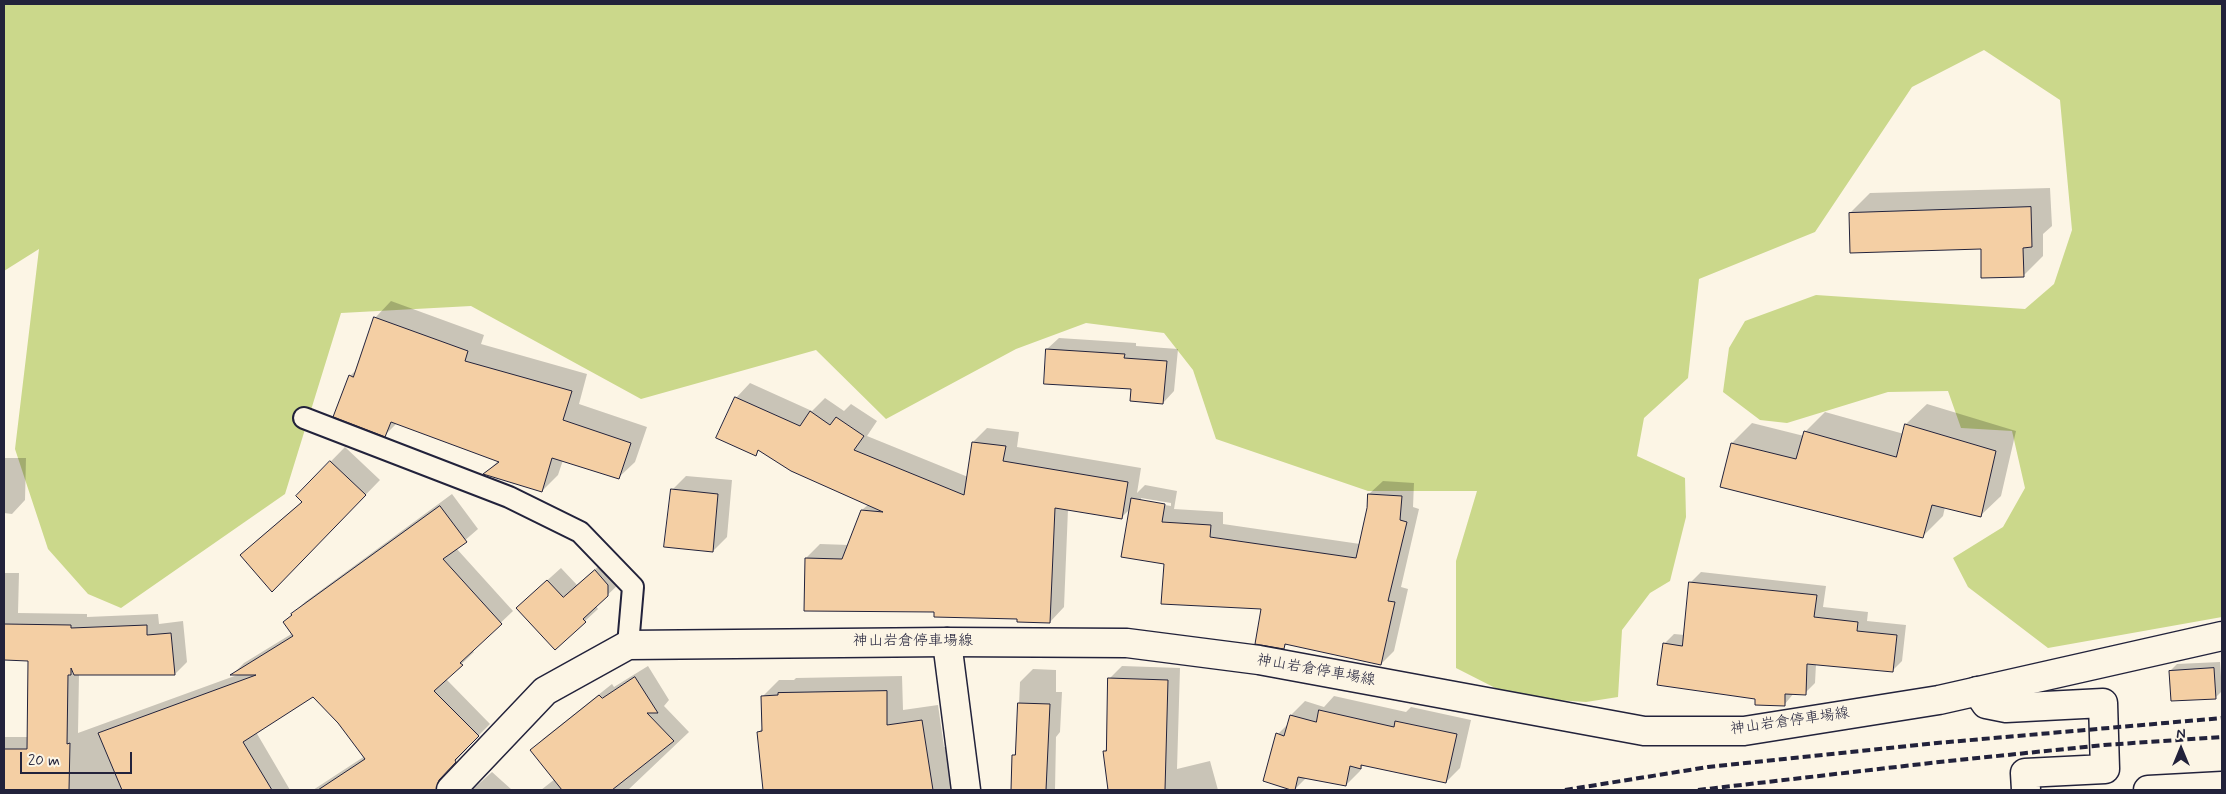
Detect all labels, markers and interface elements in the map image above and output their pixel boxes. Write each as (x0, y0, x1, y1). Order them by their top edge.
street label: 神山岩倉停車場線 (853, 633, 973, 651)
street label: 神山岩倉停車場線 (1255, 652, 1377, 690)
street label: 神山岩倉停車場線 (1729, 705, 1851, 739)
north arrow (2156, 724, 2206, 774)
text: N (2176, 725, 2186, 743)
scale bar (22, 742, 135, 774)
text: 20 m (28, 751, 60, 771)

